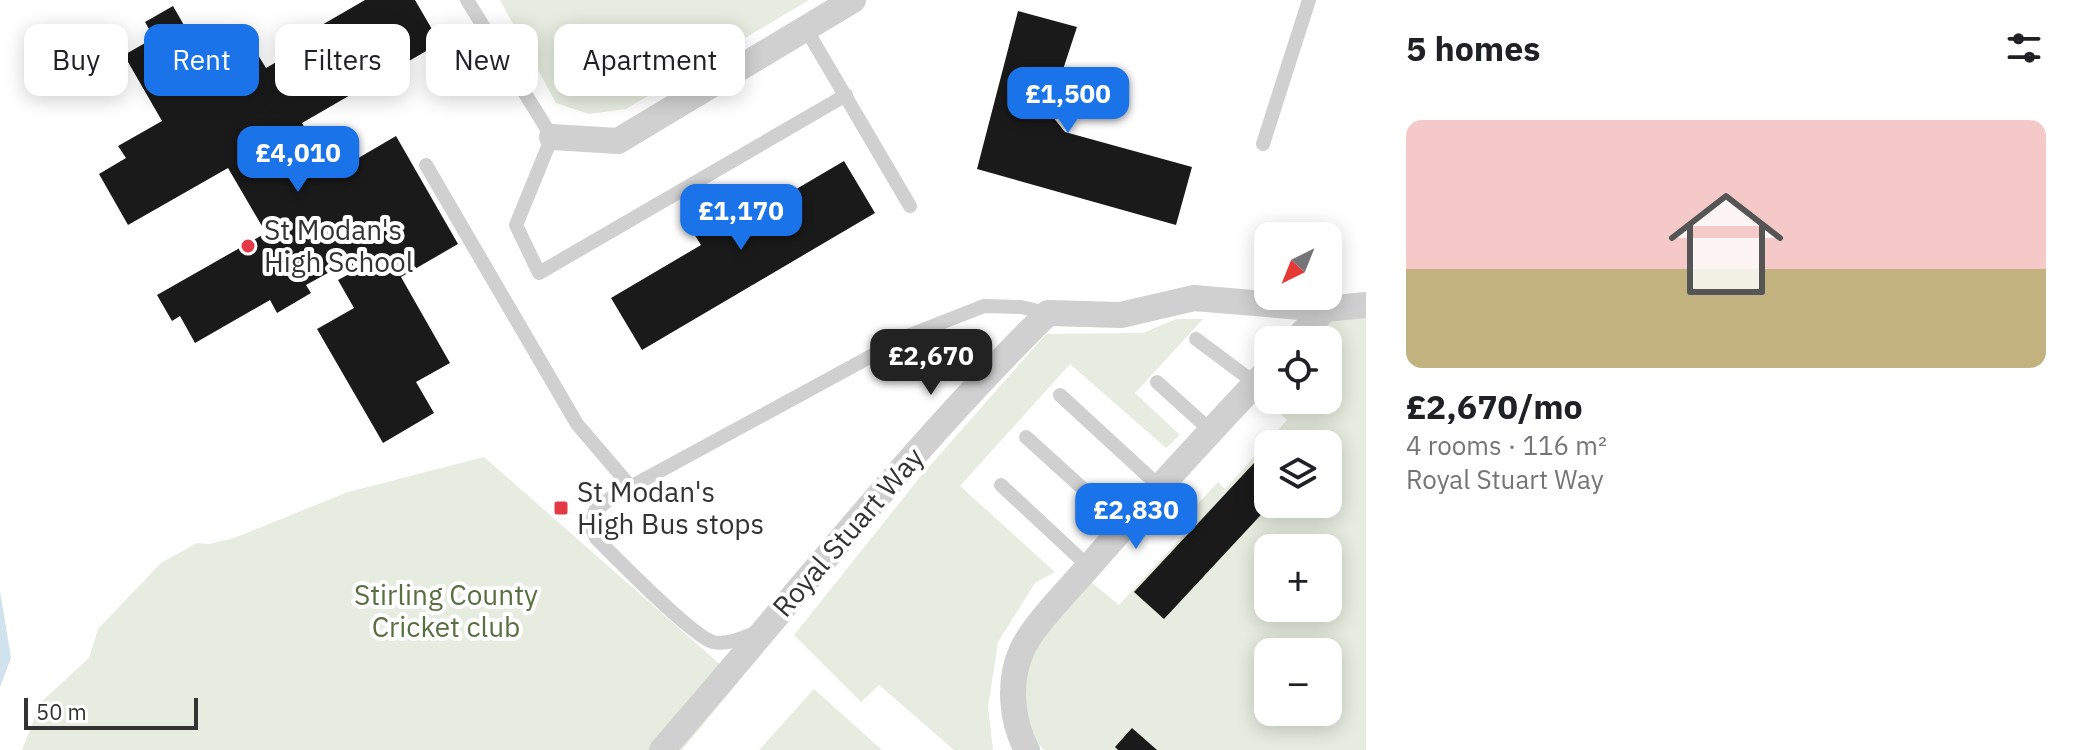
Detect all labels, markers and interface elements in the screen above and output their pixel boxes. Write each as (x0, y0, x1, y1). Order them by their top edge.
chip: Buy (24, 24, 128, 96)
chip: Rent (144, 24, 259, 96)
chip: Filters (275, 24, 410, 96)
chip: New (426, 24, 538, 96)
chip: Apartment (554, 24, 745, 96)
text: 5 homes (1406, 26, 1541, 70)
icon: filters (2002, 26, 2046, 70)
pin: £1,500 (1003, 67, 1133, 135)
text: £1,500 (1025, 76, 1111, 110)
pin: £4,010 (233, 126, 363, 194)
text: £4,010 (255, 135, 341, 169)
icon: home (1654, 172, 1798, 316)
pin: £1,170 (676, 184, 806, 252)
text: £1,170 (698, 193, 784, 227)
place label: St Modan's High School (264, 211, 413, 280)
north arrow (1254, 222, 1342, 310)
map controls (1254, 222, 1342, 726)
marker: St Modan's High School (239, 237, 257, 255)
button: locate (1254, 326, 1342, 414)
pin: £2,670 (866, 329, 996, 397)
text: £2,670 (888, 338, 974, 372)
text: £2,670/mo (1406, 384, 1583, 428)
text: 4 rooms · 116 m² (1406, 428, 1607, 462)
button: layers (1254, 430, 1342, 518)
street label: Royal Stuart Way (764, 439, 931, 624)
text: Royal Stuart Way (1406, 462, 1604, 496)
place label: St Modan's High Bus stops (577, 473, 764, 542)
pin: £2,830 (1071, 483, 1201, 551)
text: £2,830 (1093, 492, 1179, 526)
marker: St Modan's High Bus stops (552, 499, 570, 517)
button: + (1254, 534, 1342, 622)
park label: Stirling County Cricket club (354, 576, 538, 645)
button: − (1254, 638, 1342, 726)
scale bar (24, 694, 198, 730)
text: 50 m (36, 697, 87, 726)

